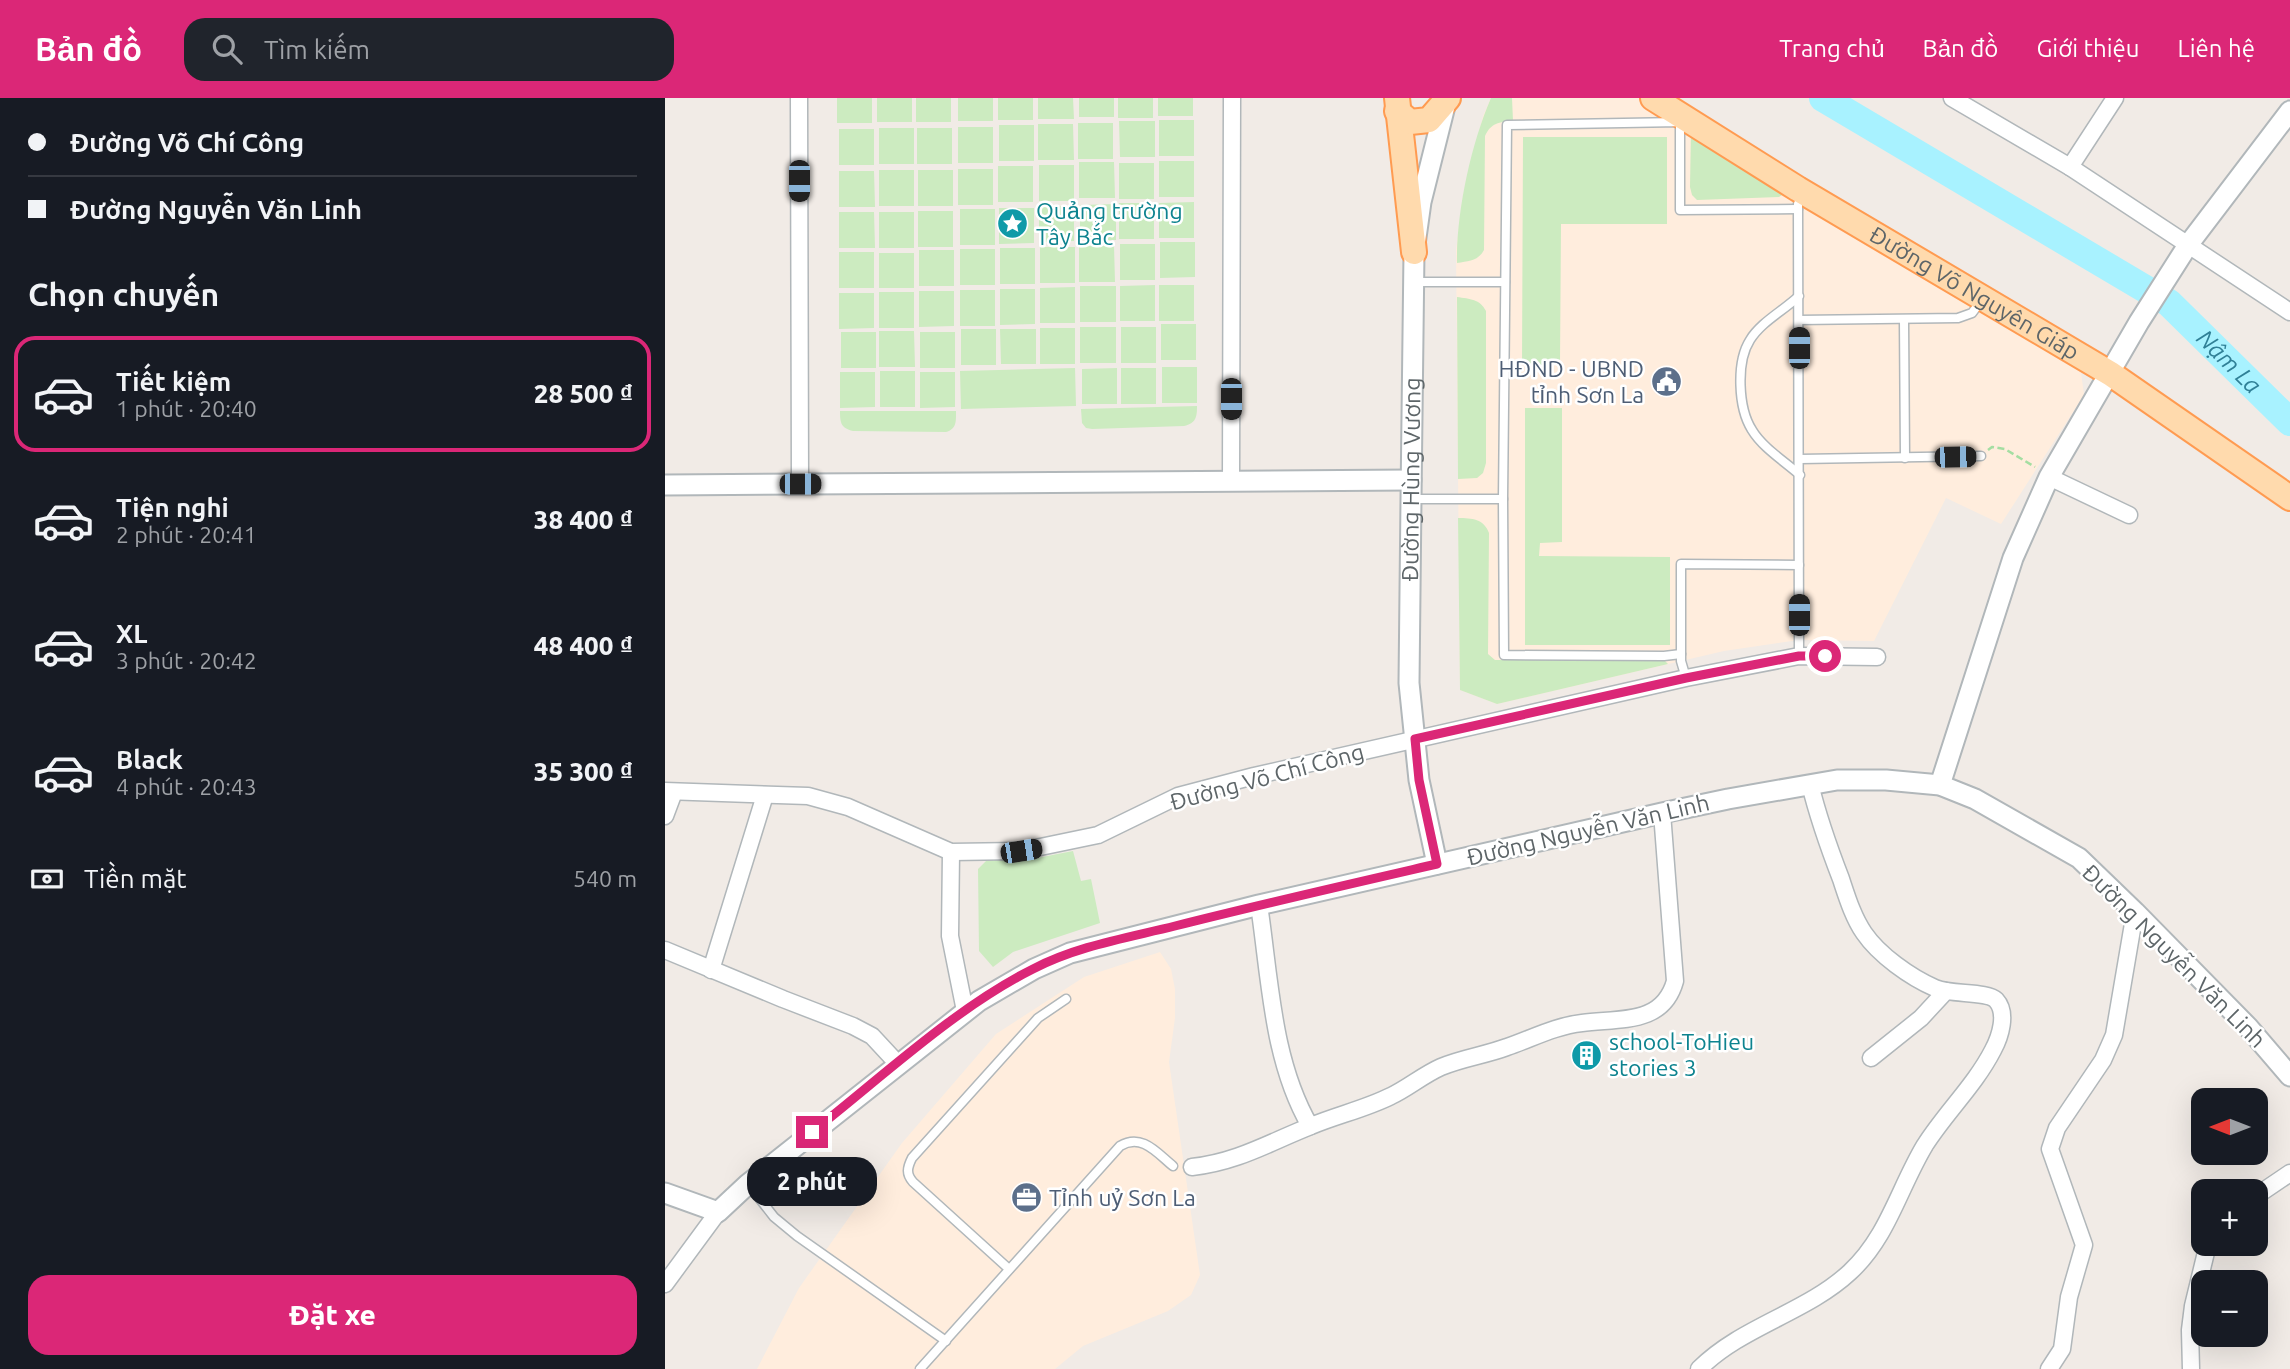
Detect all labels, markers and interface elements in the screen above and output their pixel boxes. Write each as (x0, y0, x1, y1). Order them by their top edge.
search box (184, 18, 674, 81)
text: Bản đồ (35, 30, 142, 67)
icon: search (208, 30, 246, 68)
text: Tìm kiếm (264, 35, 370, 64)
text: Trang chủ (1779, 35, 1885, 62)
text: Bản đồ (1923, 35, 1998, 62)
text: Giới thiệu (2036, 35, 2140, 62)
text: Liên hệ (2178, 35, 2255, 62)
text: Đường Võ Chí Công (70, 128, 304, 157)
car (789, 160, 810, 202)
text: Đường Nguyễn Văn Linh (70, 195, 362, 224)
place label: Quảng trường Tây Bắc (1036, 198, 1183, 249)
place icon: Quảng trường Tây Bắc (996, 207, 1030, 241)
street label: Đường Võ Nguyên Giáp (1865, 221, 2084, 364)
text: Chọn chuyến (28, 276, 219, 312)
water label: Nậm La (2192, 324, 2267, 399)
car (1789, 327, 1810, 369)
place label: HĐND - UBND tỉnh Sơn La (1499, 356, 1644, 407)
icon: car (32, 363, 95, 426)
public building icon: HĐND - UBND tỉnh Sơn La (1650, 365, 1684, 399)
text: Tiết kiệm (116, 367, 231, 396)
street label: Đường Hùng Vương (1397, 377, 1424, 582)
car (1221, 378, 1242, 420)
text: 28 500 ₫ (534, 379, 633, 408)
text: 1 phút · 20:40 (116, 396, 257, 421)
car (1934, 446, 1977, 468)
car (780, 474, 822, 495)
icon: car (32, 489, 95, 552)
text: Tiện nghi (116, 493, 229, 522)
text: 38 400 ₫ (534, 505, 633, 534)
text: 2 phút · 20:41 (116, 522, 257, 547)
car (1789, 594, 1810, 636)
icon: car (32, 615, 95, 678)
text: XL (116, 619, 147, 648)
text: 48 400 ₫ (534, 631, 633, 660)
route start (1809, 640, 1841, 672)
text: 3 phút · 20:42 (116, 648, 257, 673)
street label: Đường Võ Chí Công (1167, 739, 1367, 814)
icon: car (32, 741, 95, 804)
text: Black (116, 745, 183, 774)
text: 35 300 ₫ (534, 757, 633, 786)
text: 4 phút · 20:43 (116, 774, 257, 799)
street label: Đường Nguyễn Văn Linh (1464, 788, 1712, 870)
car (999, 837, 1044, 865)
street label: Đường Nguyễn Văn Linh (2078, 858, 2272, 1052)
icon: cash (28, 860, 66, 898)
text: Tiền mặt (84, 864, 187, 893)
text: 540 m (573, 866, 637, 891)
place label: school-ToHieu stories 3 (1609, 1029, 1754, 1080)
building icon: school-ToHieu stories 3 (1569, 1038, 1603, 1072)
north arrow (2191, 1088, 2268, 1166)
map controls (2191, 1088, 2268, 1347)
route end (796, 1116, 828, 1148)
callout: 2 phút (747, 1156, 877, 1206)
text: 2 phút (777, 1169, 847, 1194)
button: + (2191, 1179, 2268, 1256)
office icon: Tỉnh uỷ Sơn La (1009, 1181, 1043, 1215)
place label: Tỉnh uỷ Sơn La (1049, 1185, 1196, 1211)
button: − (2191, 1270, 2268, 1347)
button: Đặt xe (28, 1275, 637, 1355)

